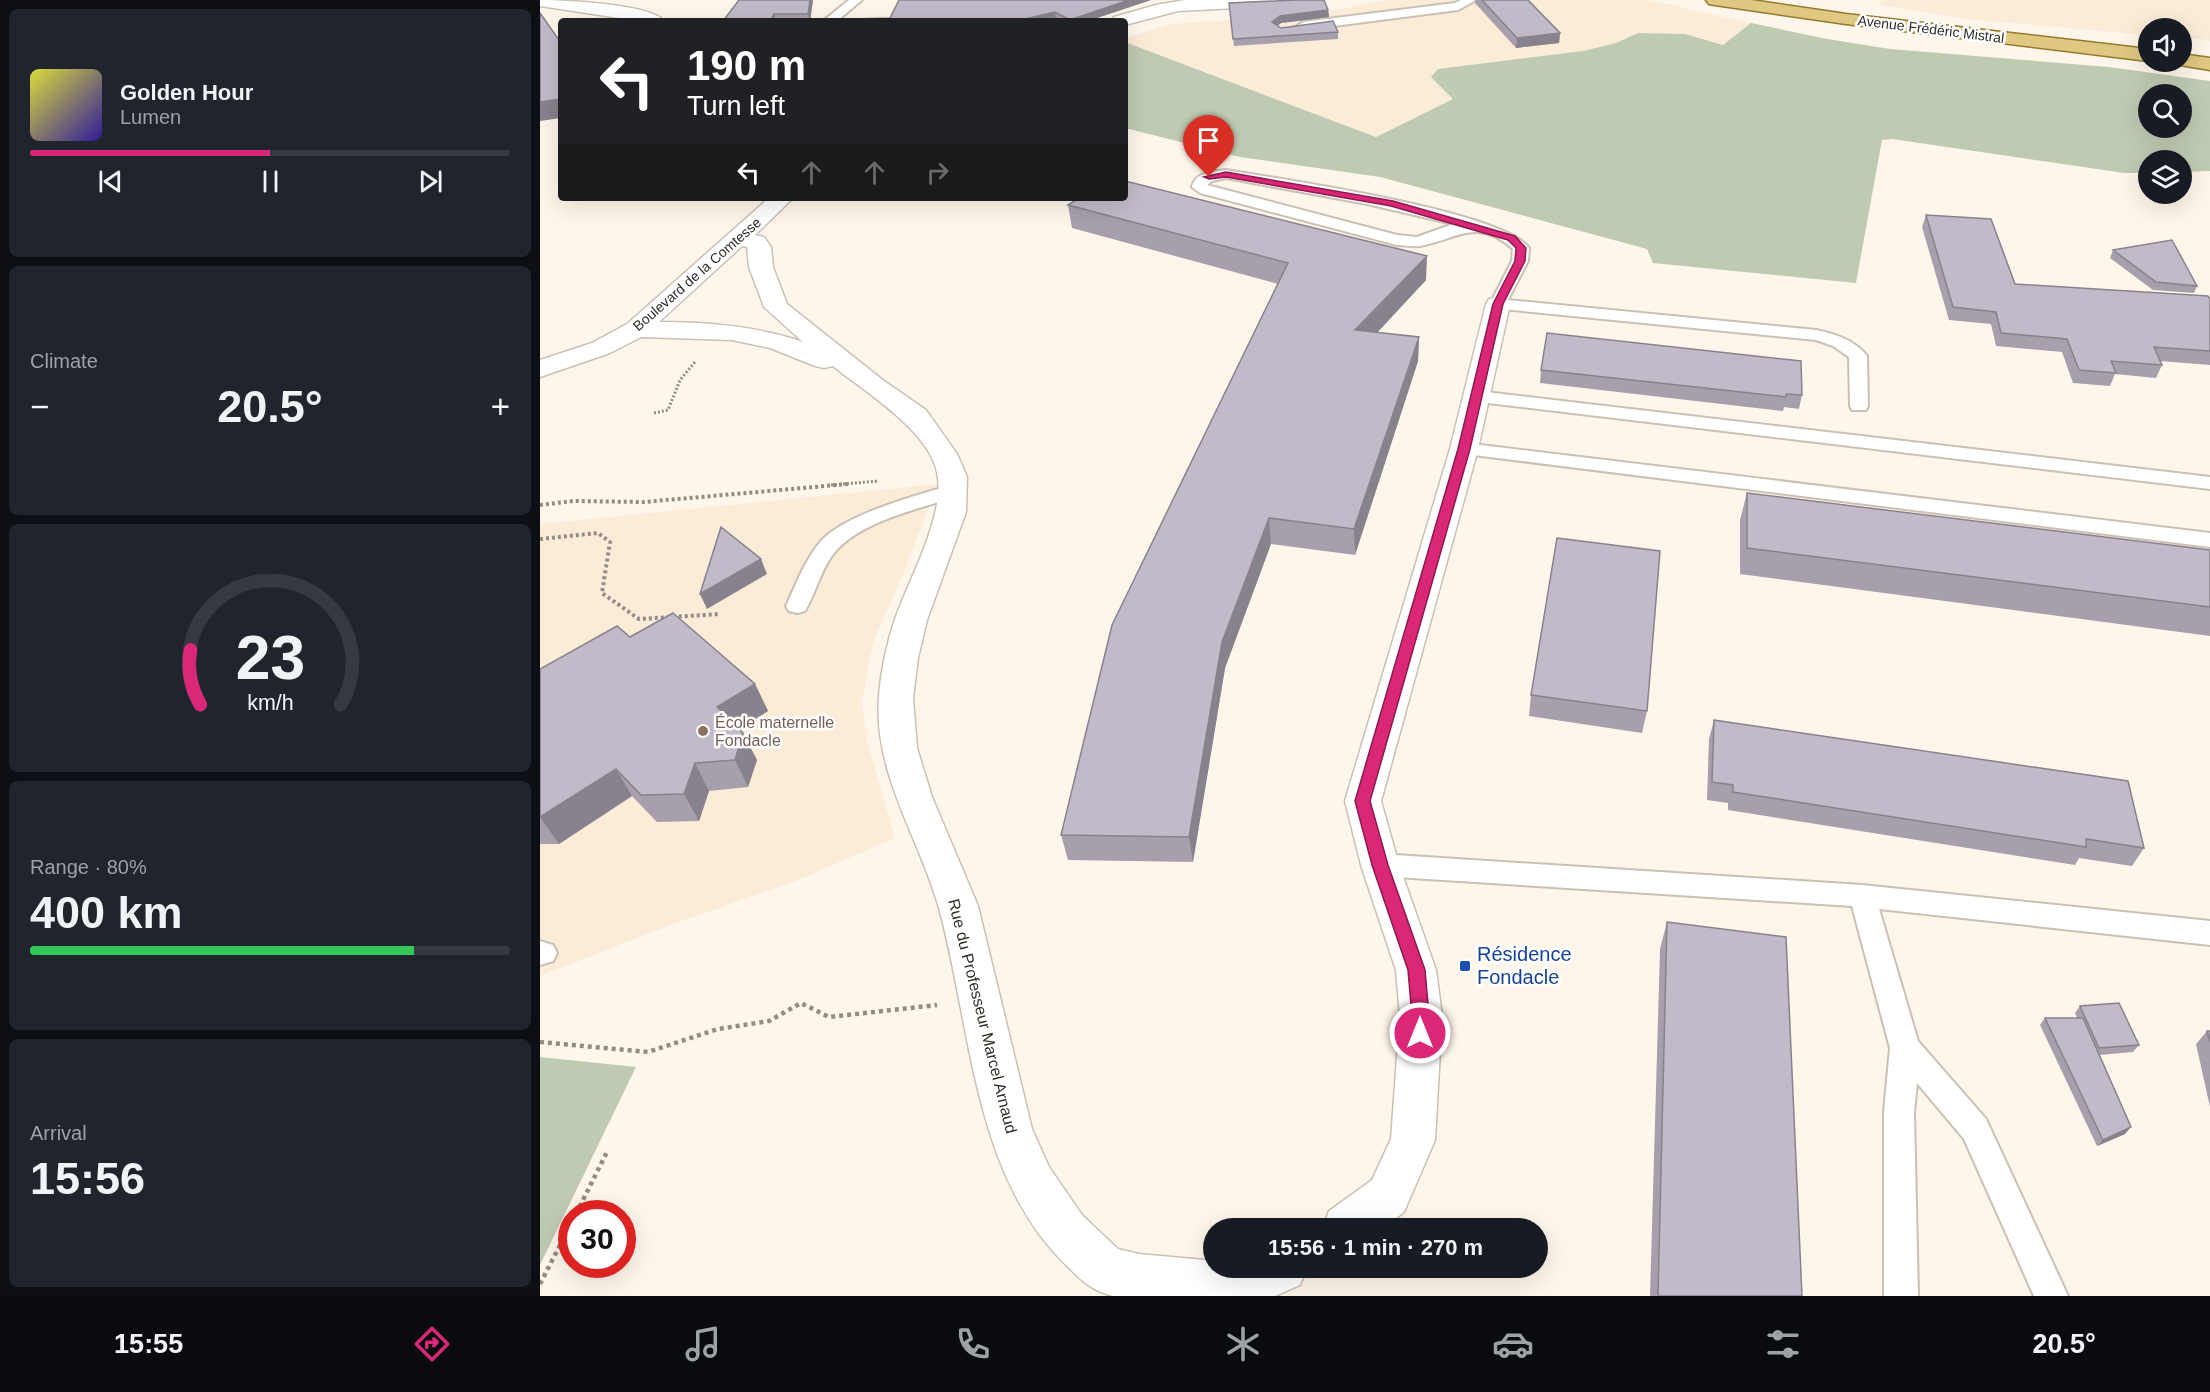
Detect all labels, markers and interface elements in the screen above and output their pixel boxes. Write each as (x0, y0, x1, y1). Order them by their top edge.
street label: Avenue Frédéric Mistral (1857, 12, 2005, 46)
map controls (2138, 18, 2192, 204)
button: sound (2138, 18, 2192, 72)
icon: left (588, 42, 666, 120)
text: 190 m (687, 42, 806, 89)
text: Golden Hour (120, 80, 253, 105)
button: search (2138, 84, 2192, 138)
text: Turn left (687, 91, 785, 121)
text: Lumen (120, 106, 181, 128)
pin (1183, 115, 1234, 177)
icon: arrive (1192, 124, 1225, 157)
button: layers (2138, 150, 2192, 204)
icon: left (732, 156, 765, 189)
icon: ahead (795, 156, 828, 189)
icon: ahead (858, 156, 891, 189)
icon: right (921, 156, 954, 189)
icon: previous (94, 165, 127, 198)
icon: pause (254, 165, 287, 198)
icon: next (414, 165, 447, 198)
street label: Boulevard de la Comtesse (630, 214, 764, 334)
text: Climate (30, 350, 98, 372)
text: 20.5° (217, 381, 323, 432)
text: − (30, 388, 49, 425)
text: + (491, 388, 510, 425)
text: 23 (235, 623, 305, 692)
text: km/h (247, 691, 293, 715)
place label: École maternelle Fondacle (715, 713, 834, 749)
marker: École maternelle Fondacle (696, 724, 710, 738)
text: Range · 80% (30, 856, 147, 878)
text: 400 km (30, 887, 183, 938)
street label: Rue du Professeur Marcel Arnaud (945, 897, 1020, 1135)
place label: Résidence Fondacle (1477, 943, 1572, 988)
marker: Résidence Fondacle (1458, 959, 1472, 973)
position arrow (1388, 1001, 1452, 1065)
text: Arrival (30, 1122, 87, 1144)
text: 15:56 (30, 1153, 145, 1204)
speed limit sign: 30 (558, 1200, 636, 1278)
text: 15:56 · 1 min · 270 m (1268, 1235, 1483, 1260)
icon: directions (411, 1323, 453, 1365)
icon: music (682, 1323, 724, 1365)
icon: phone (952, 1323, 994, 1365)
icon: climate (1222, 1323, 1264, 1365)
icon: car (1492, 1323, 1534, 1365)
icon: filters (1762, 1323, 1804, 1365)
text: 15:55 (114, 1329, 183, 1359)
text: 20.5° (2032, 1329, 2096, 1359)

